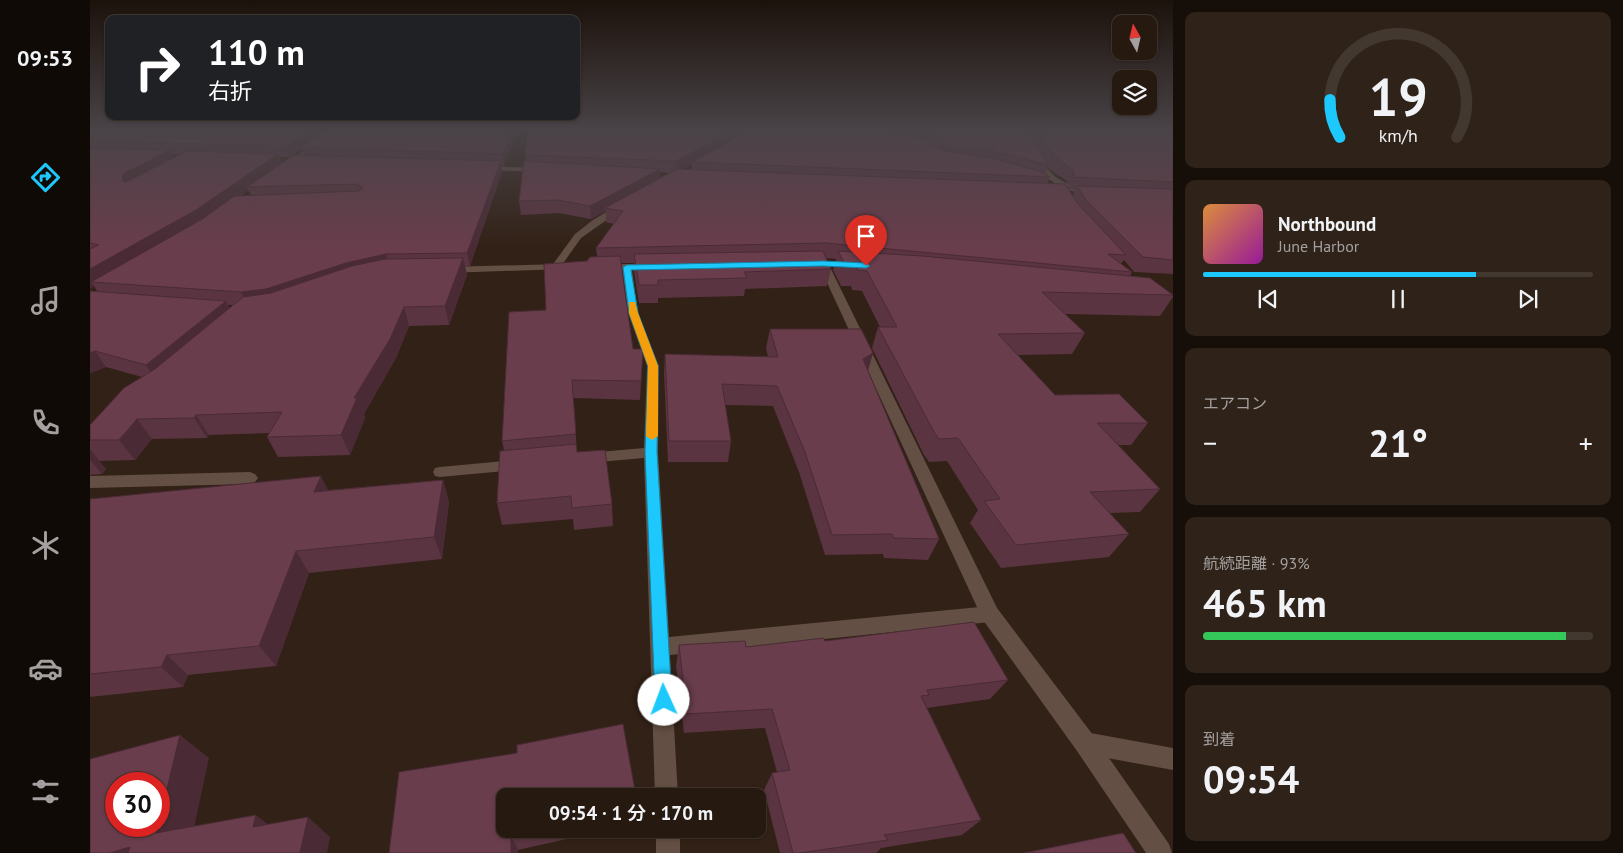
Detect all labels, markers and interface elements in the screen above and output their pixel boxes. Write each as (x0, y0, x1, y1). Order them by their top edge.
north arrow (1112, 15, 1158, 60)
map controls (1112, 15, 1157, 115)
text: 110 m (208, 29, 305, 75)
icon: right (125, 35, 190, 100)
text: 09:53 (17, 44, 73, 72)
text: 19 (1369, 63, 1427, 130)
button: layers (1112, 70, 1157, 115)
text: 右折 (208, 77, 252, 105)
text: km/h (1378, 124, 1418, 147)
icon: directions (28, 160, 63, 195)
text: Northbound (1278, 212, 1376, 236)
pin (845, 215, 887, 266)
icon: arrive (852, 222, 880, 250)
text: June Harbor (1278, 236, 1359, 256)
icon: music (28, 283, 63, 318)
icon: previous (1254, 285, 1282, 313)
icon: pause (1384, 285, 1412, 313)
icon: next (1514, 285, 1542, 313)
text: エアコン (1203, 393, 1267, 413)
icon: phone (28, 405, 63, 440)
text: 21° (1368, 418, 1428, 467)
text: − (1203, 424, 1217, 461)
text: + (1579, 424, 1593, 461)
icon: climate (28, 528, 63, 563)
text: 航続距離 · 93% (1203, 553, 1310, 573)
text: 465 km (1203, 578, 1327, 627)
icon: car (28, 651, 63, 686)
position arrow (637, 673, 689, 725)
text: 到着 (1203, 729, 1235, 749)
text: 09:54 (1203, 754, 1299, 803)
speed limit sign: 30 (105, 772, 170, 837)
icon: filters (28, 774, 63, 809)
text: 09:54 · 1 分 · 170 m (549, 801, 713, 825)

